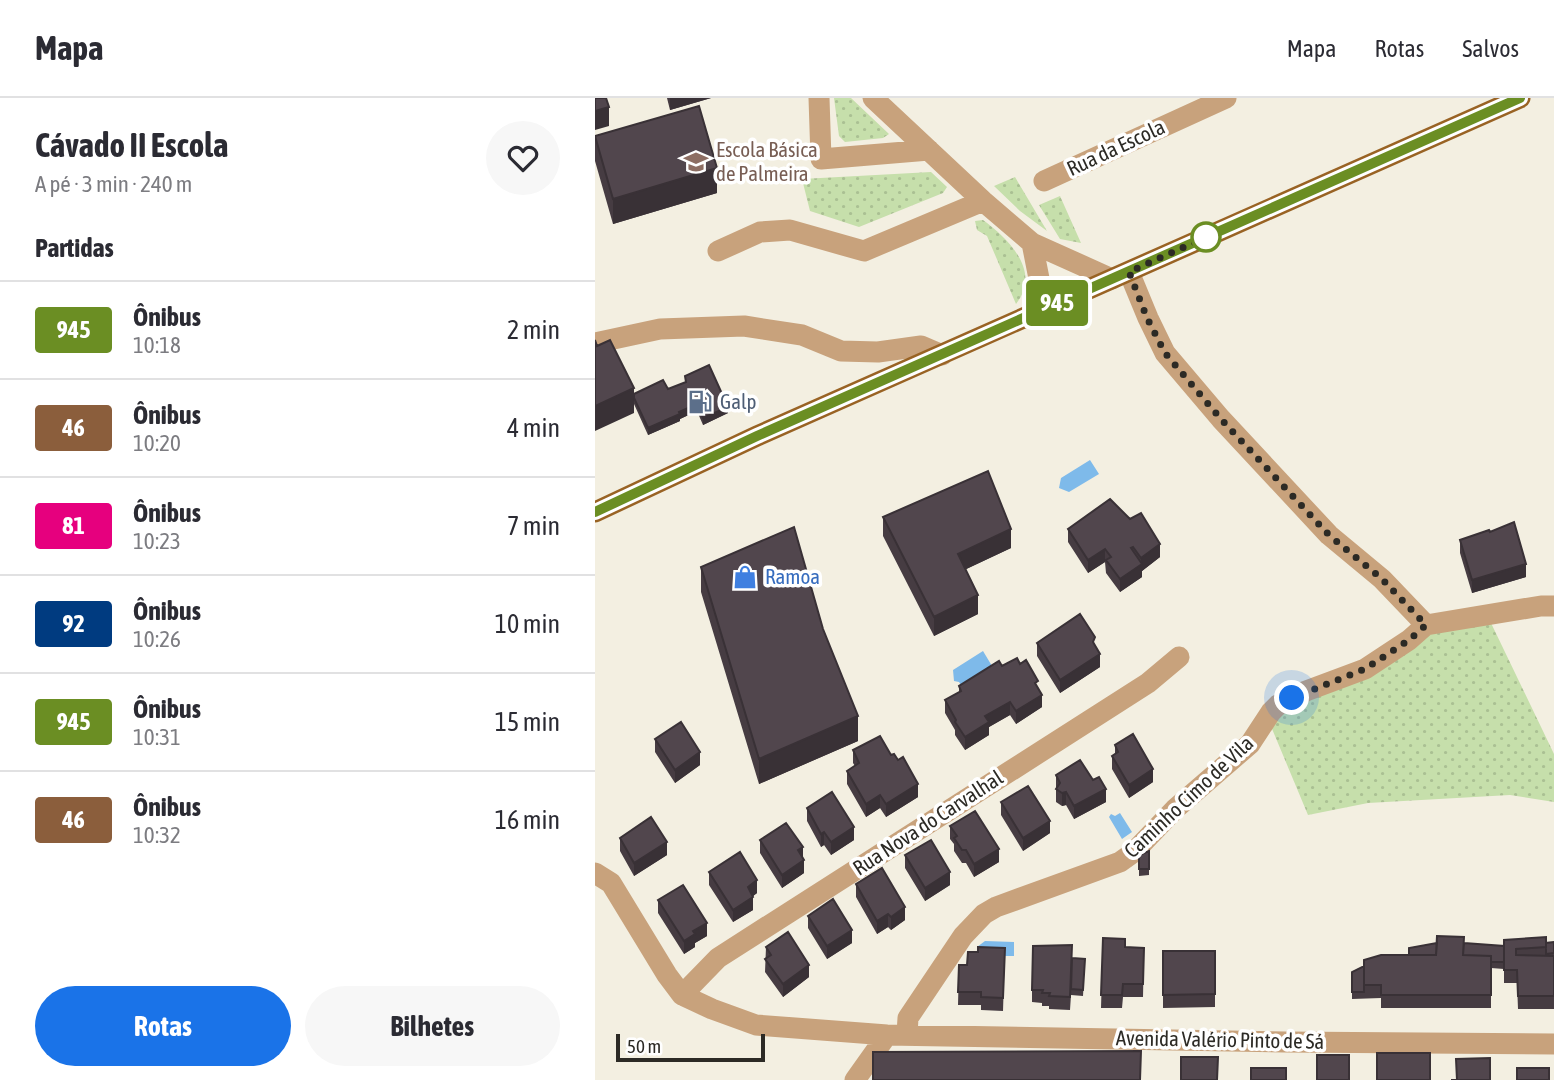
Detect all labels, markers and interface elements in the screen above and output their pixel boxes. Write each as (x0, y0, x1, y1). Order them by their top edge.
text: Mapa (35, 29, 103, 67)
text: Mapa (1287, 35, 1336, 62)
text: Rotas (1374, 35, 1424, 62)
text: Salvos (1462, 35, 1519, 62)
street label: Rua da Escola (1063, 114, 1168, 180)
button: heart (486, 121, 560, 195)
text: Cávado II Escola (35, 126, 228, 164)
place label: Escola Básica de Palmeira (716, 137, 818, 185)
school or university icon: Escola Básica de Palmeira (682, 148, 710, 176)
text: A pé · 3 min · 240 m (35, 171, 192, 197)
unlabelled marker (1191, 222, 1221, 252)
text: Partidas (35, 233, 114, 263)
line badge: 945 (1017, 280, 1097, 326)
text: 945 (1040, 289, 1074, 316)
text: Ônibus (133, 302, 201, 332)
text: 2 min (507, 315, 560, 345)
text: 945 (57, 316, 90, 343)
text: 10:18 (133, 332, 181, 358)
fuel station icon: Galp (686, 388, 714, 416)
place label: Galp (720, 389, 756, 413)
text: Ônibus (133, 400, 201, 430)
text: 4 min (507, 413, 560, 443)
text: 46 (62, 414, 85, 441)
text: 10:20 (133, 430, 181, 456)
text: Ônibus (133, 498, 201, 528)
text: 7 min (507, 511, 560, 541)
text: 81 (62, 512, 85, 539)
text: 10:23 (133, 528, 181, 554)
shop icon: Ramoa (731, 563, 759, 591)
place label: Ramoa (765, 564, 820, 588)
text: Ônibus (133, 596, 201, 626)
text: 10 min (495, 609, 560, 639)
text: 92 (62, 610, 85, 637)
text: 10:26 (133, 626, 181, 652)
your location (1274, 680, 1309, 715)
text: Ônibus (133, 694, 201, 724)
text: 15 min (495, 707, 560, 737)
text: 945 (57, 708, 90, 735)
text: 10:31 (133, 724, 181, 750)
street label: Caminho Cimo de Vila (1119, 730, 1258, 862)
street label: Rua Nova do Carvalhal (848, 765, 1007, 880)
text: Ônibus (133, 792, 201, 822)
text: 16 min (495, 805, 560, 835)
text: 46 (62, 806, 85, 833)
text: 10:32 (133, 822, 181, 848)
button: Rotas (35, 986, 291, 1066)
button: Bilhetes (305, 986, 560, 1066)
street label: Avenida Valério Pinto de Sá (1116, 1025, 1324, 1053)
scale bar (616, 1031, 765, 1063)
text: 50 m (627, 1035, 661, 1057)

